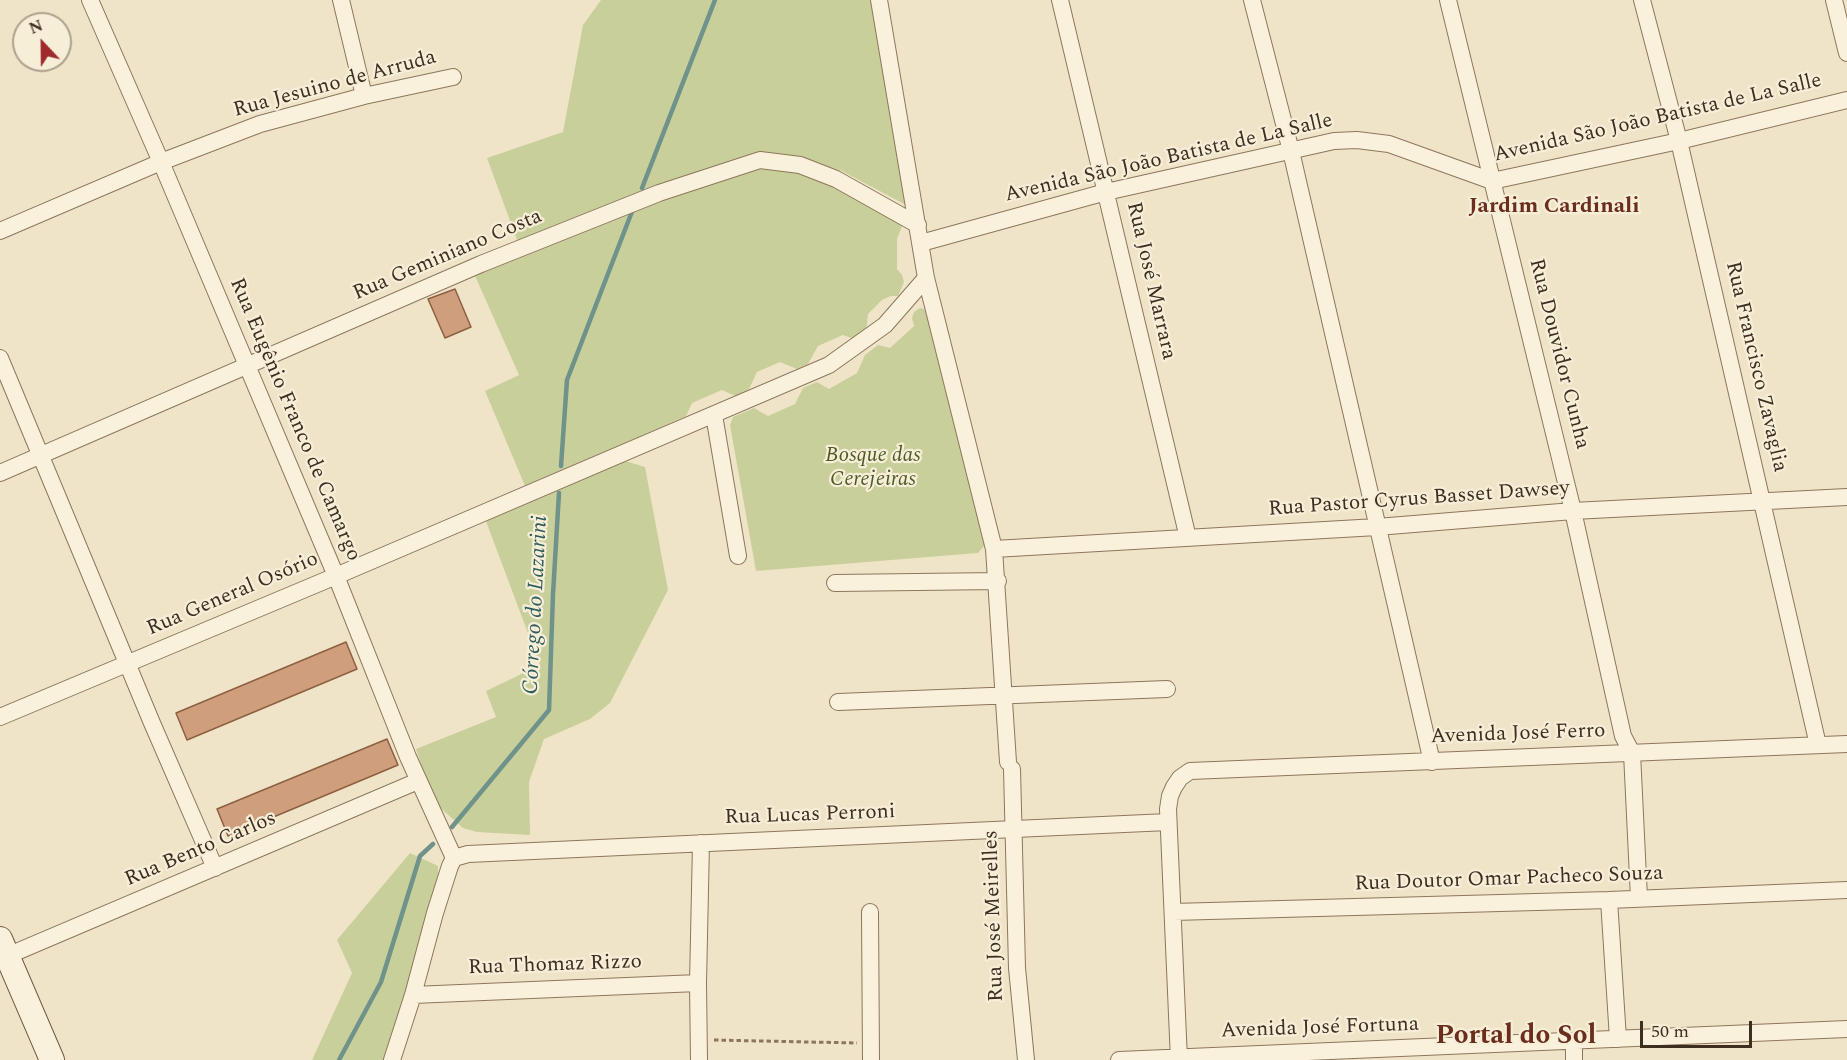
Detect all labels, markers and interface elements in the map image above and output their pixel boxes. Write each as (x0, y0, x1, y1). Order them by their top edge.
north arrow (12, 12, 72, 72)
text: N (25, 14, 47, 41)
street label: Rua Jesuino de Arruda (231, 46, 439, 124)
street label: Avenida São João Batista de La Salle (1492, 69, 1824, 169)
street label: Avenida São João Batista de La Salle (1003, 109, 1335, 209)
district label: Jardim Cardinali (1468, 195, 1640, 221)
street label: Rua José Marrara (1120, 200, 1180, 362)
street label: Rua Geminiano Costa (350, 205, 546, 307)
street label: Rua Douvidor Cunha (1522, 256, 1594, 452)
street label: Rua Francisco Zavaglia (1719, 259, 1791, 475)
street label: Rua Eugênio Franco de Camargo (223, 275, 365, 565)
park label: Bosque das Cerejeiras (825, 444, 921, 494)
street label: Rua Pastor Cyrus Basset Dawsey (1268, 477, 1570, 523)
water label: Córrego do Lazarini (519, 515, 555, 695)
street label: Rua General Osório (144, 548, 322, 642)
street label: Avenida José Ferro (1430, 719, 1606, 751)
street label: Rua Lucas Perroni (724, 800, 896, 832)
street label: Rua Bento Carlos (121, 807, 281, 893)
street label: Rua José Meirelles (979, 830, 1011, 1002)
street label: Rua Doutor Omar Pacheco Souza (1354, 862, 1664, 898)
street label: Rua Thomaz Rizzo (468, 950, 642, 982)
scale bar (1643, 1009, 1756, 1047)
street label: Avenida José Fortuna (1221, 1013, 1419, 1045)
text: 50 m (1651, 1018, 1689, 1045)
district label: Portal do Sol (1436, 1022, 1596, 1054)

